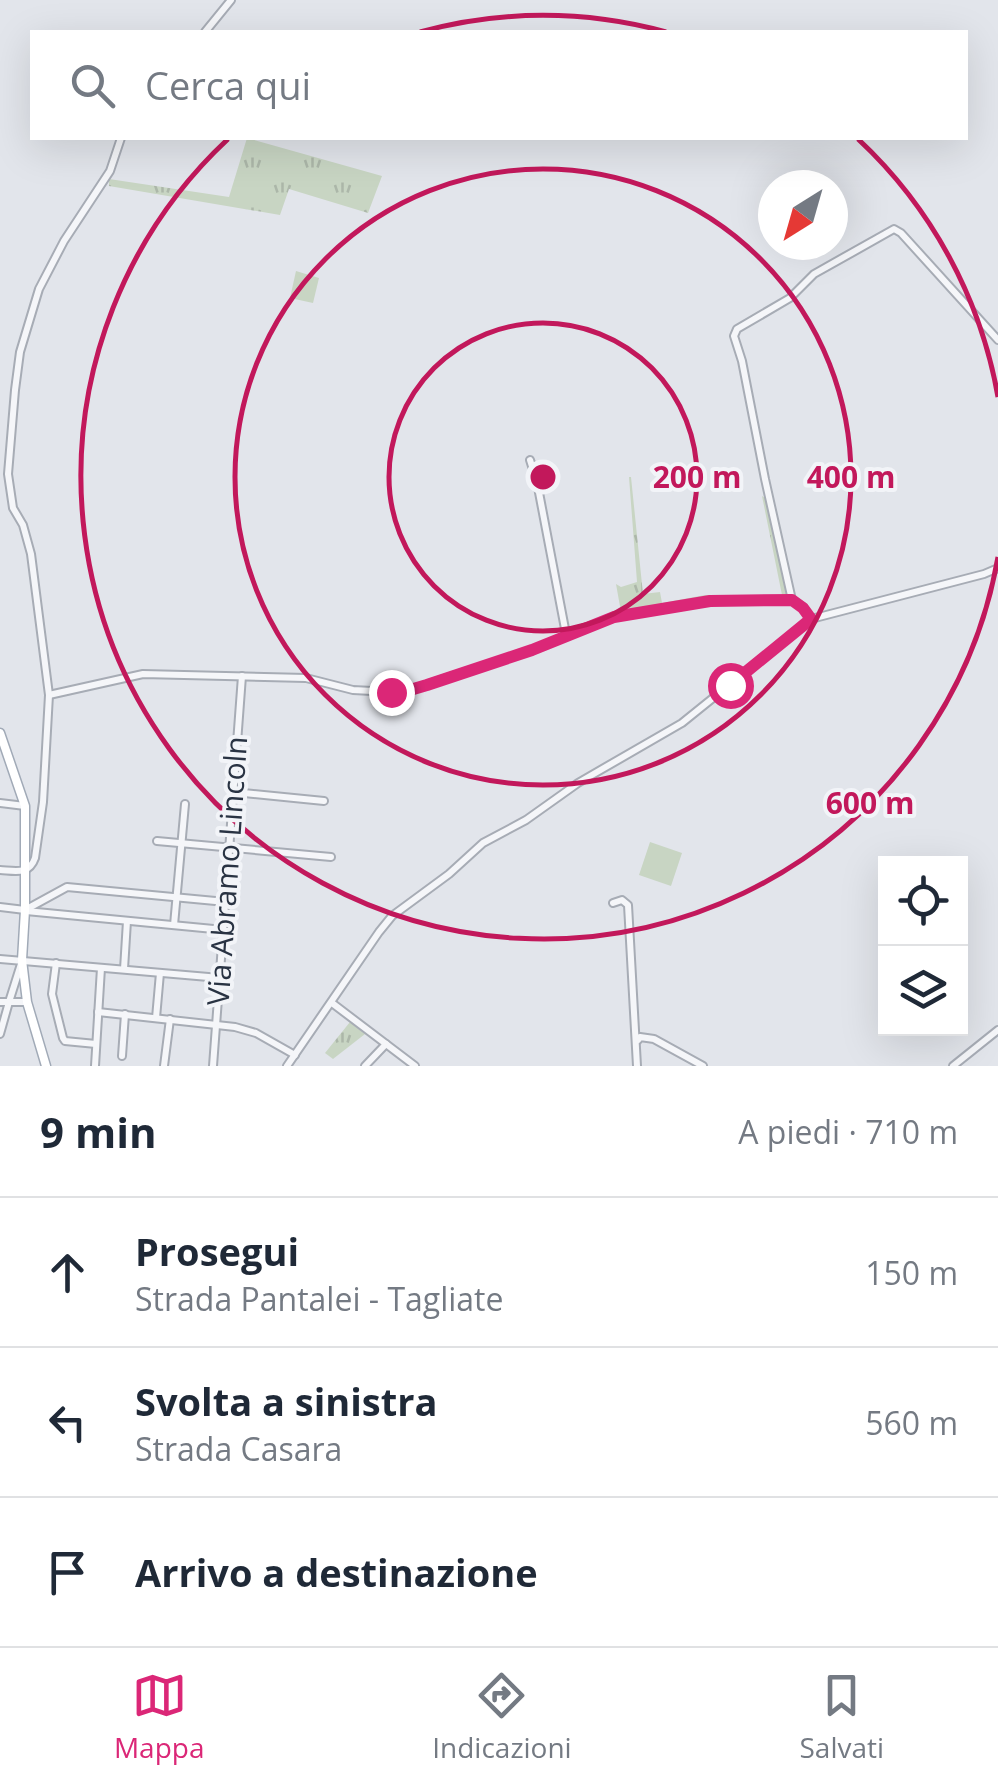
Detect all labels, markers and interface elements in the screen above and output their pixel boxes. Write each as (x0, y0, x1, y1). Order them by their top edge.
search box (30, 30, 968, 140)
icon: search (65, 58, 120, 113)
text: Cerca qui (145, 59, 311, 111)
north arrow (758, 170, 848, 260)
text: 200 m (653, 456, 741, 497)
text: 400 m (807, 456, 895, 497)
centre of rings (525, 459, 561, 495)
route start (708, 663, 754, 709)
route end (369, 670, 415, 716)
street label: Via Abramo Lincoln (197, 735, 256, 1007)
text: 600 m (826, 782, 914, 823)
map controls (878, 856, 968, 1036)
button: locate (878, 856, 968, 946)
button: layers (878, 946, 968, 1036)
text: 9 min (40, 1103, 157, 1160)
text: A piedi · 710 m (738, 1110, 958, 1153)
text: Prosegui (135, 1225, 299, 1277)
icon: ahead (40, 1245, 95, 1300)
text: 150 m (865, 1251, 958, 1294)
text: Strada Pantalei - Tagliate (135, 1277, 503, 1320)
text: Svolta a sinistra (135, 1375, 437, 1427)
icon: left (40, 1395, 95, 1450)
text: 560 m (865, 1401, 958, 1444)
text: Strada Casara (135, 1427, 342, 1470)
icon: arrive (40, 1545, 95, 1600)
text: Arrivo a destinazione (135, 1546, 538, 1598)
tab: Mappa (114, 1668, 204, 1766)
tab: Indicazioni (432, 1668, 572, 1766)
tab: Salvati (800, 1668, 884, 1766)

